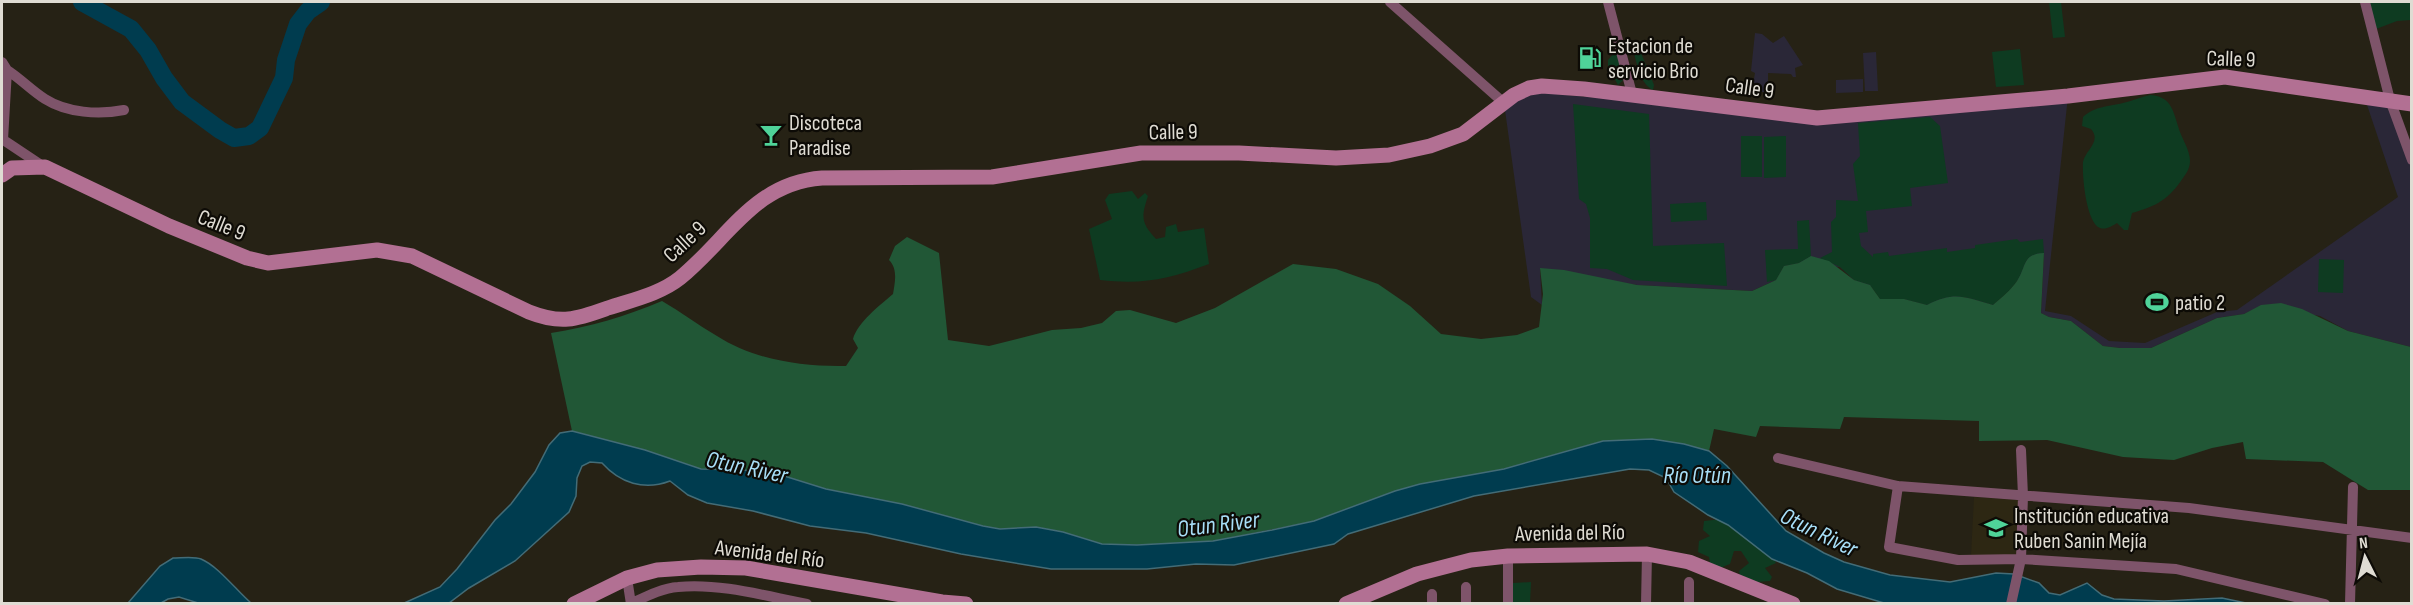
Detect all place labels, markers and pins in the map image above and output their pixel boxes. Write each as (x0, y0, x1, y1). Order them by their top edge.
place label: Estacion de servicio Brio (1608, 33, 1699, 85)
fuel station icon: Estacion de servicio Brio (1577, 45, 1603, 71)
place label: Discoteca Paradise (789, 110, 862, 162)
bar icon: Discoteca Paradise (758, 122, 784, 148)
sports icon: patio 2 (2144, 289, 2170, 315)
place label: patio 2 (2175, 290, 2225, 317)
place label: Institución educativa Ruben Sanin Mejía (2014, 503, 2169, 555)
school or university icon: Institución educativa Ruben Sanin Mejía (1983, 515, 2009, 541)

